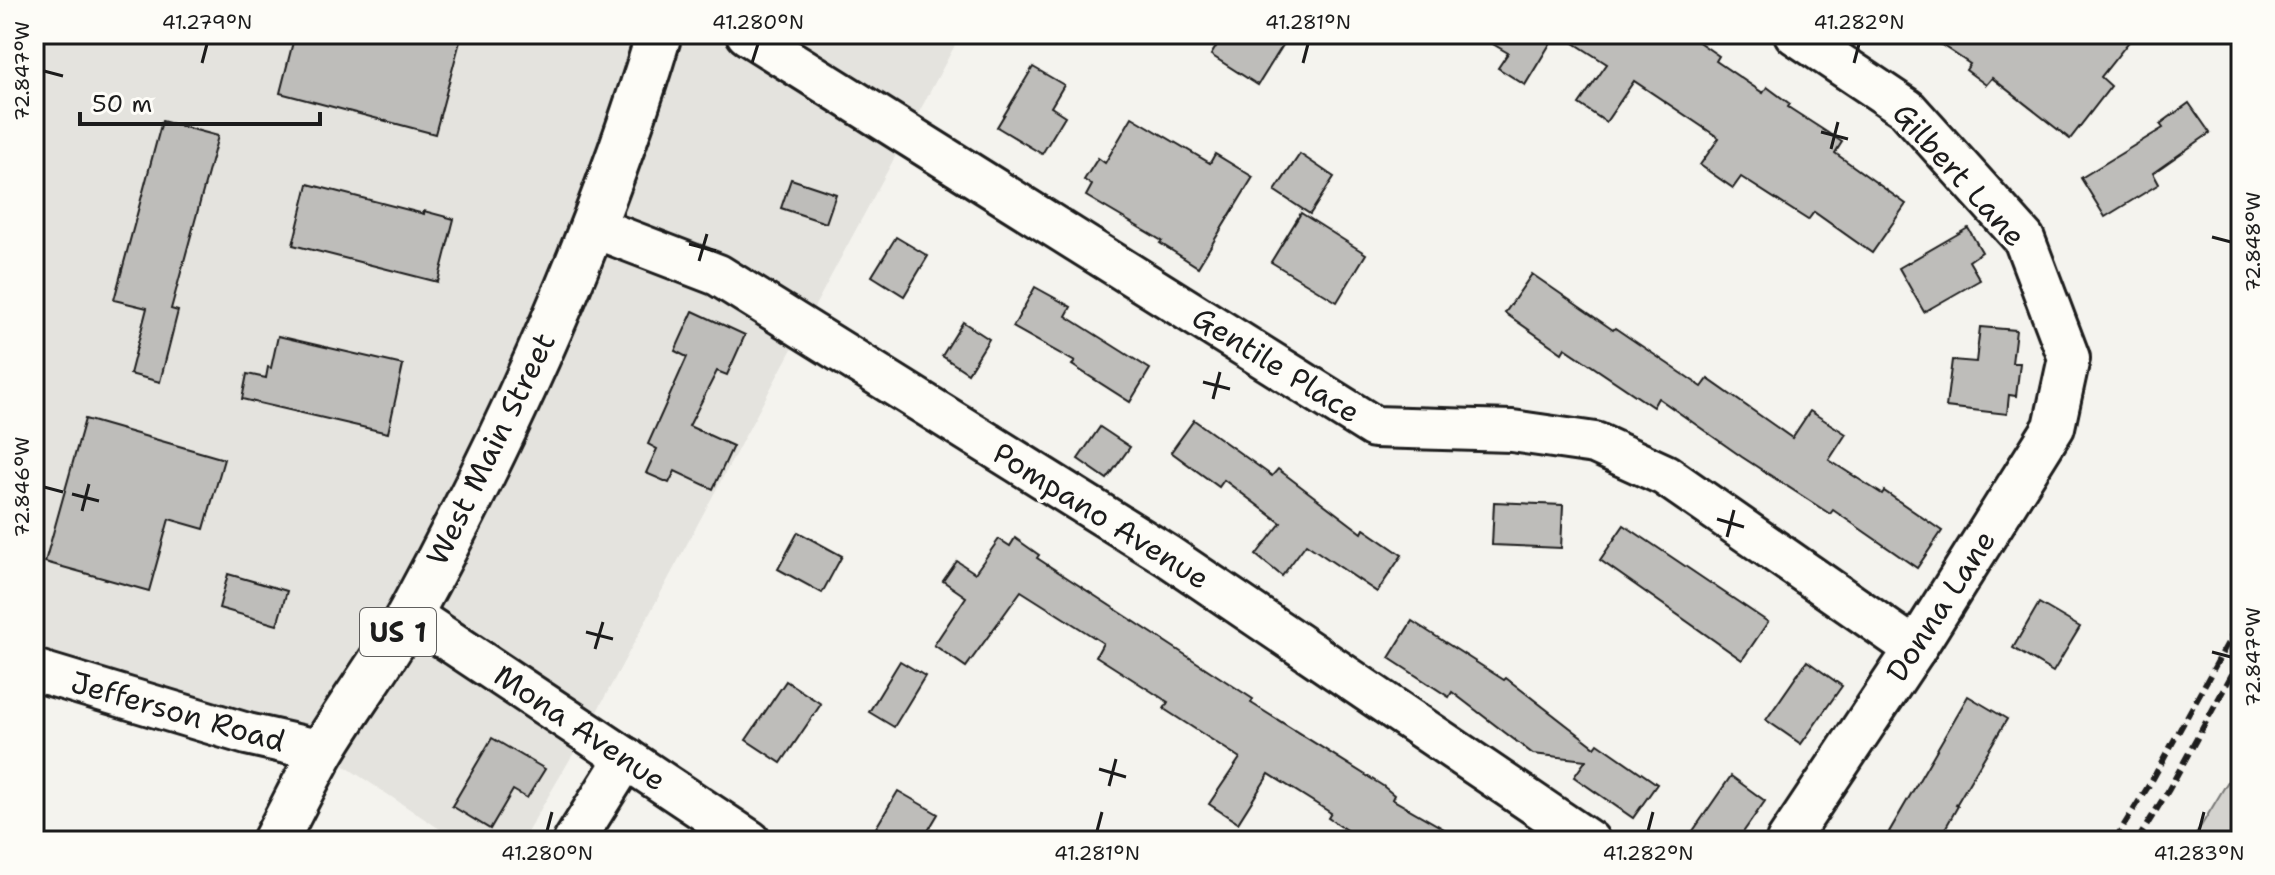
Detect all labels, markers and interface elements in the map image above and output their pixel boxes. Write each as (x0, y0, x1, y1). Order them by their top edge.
text: 41.279°N (162, 9, 252, 35)
text: 41.280°N (712, 9, 804, 35)
text: 41.281°N (1265, 9, 1351, 35)
text: 41.282°N (1813, 9, 1905, 35)
text: 72.847°W (9, 21, 35, 121)
scale bar (80, 76, 320, 126)
text: 50 m (92, 88, 152, 120)
street label: Gilbert Lane (1884, 94, 2035, 256)
text: 72.848°W (2240, 192, 2266, 292)
street label: Gentile Place (1185, 297, 1368, 432)
street label: West Main Street (416, 326, 565, 572)
street label: Pompano Avenue (985, 432, 1217, 599)
text: 72.846°W (9, 437, 35, 537)
street label: Donna Lane (1876, 522, 2005, 689)
text: 72.847°W (2240, 607, 2266, 707)
road number: US 1 (360, 608, 436, 656)
street label: Mona Avenue (486, 655, 675, 800)
street label: Jefferson Road (66, 661, 290, 762)
text: 41.280°N (501, 840, 593, 866)
text: 41.281°N (1054, 840, 1140, 866)
text: 41.282°N (1602, 840, 1694, 866)
text: 41.283°N (2153, 840, 2245, 866)

